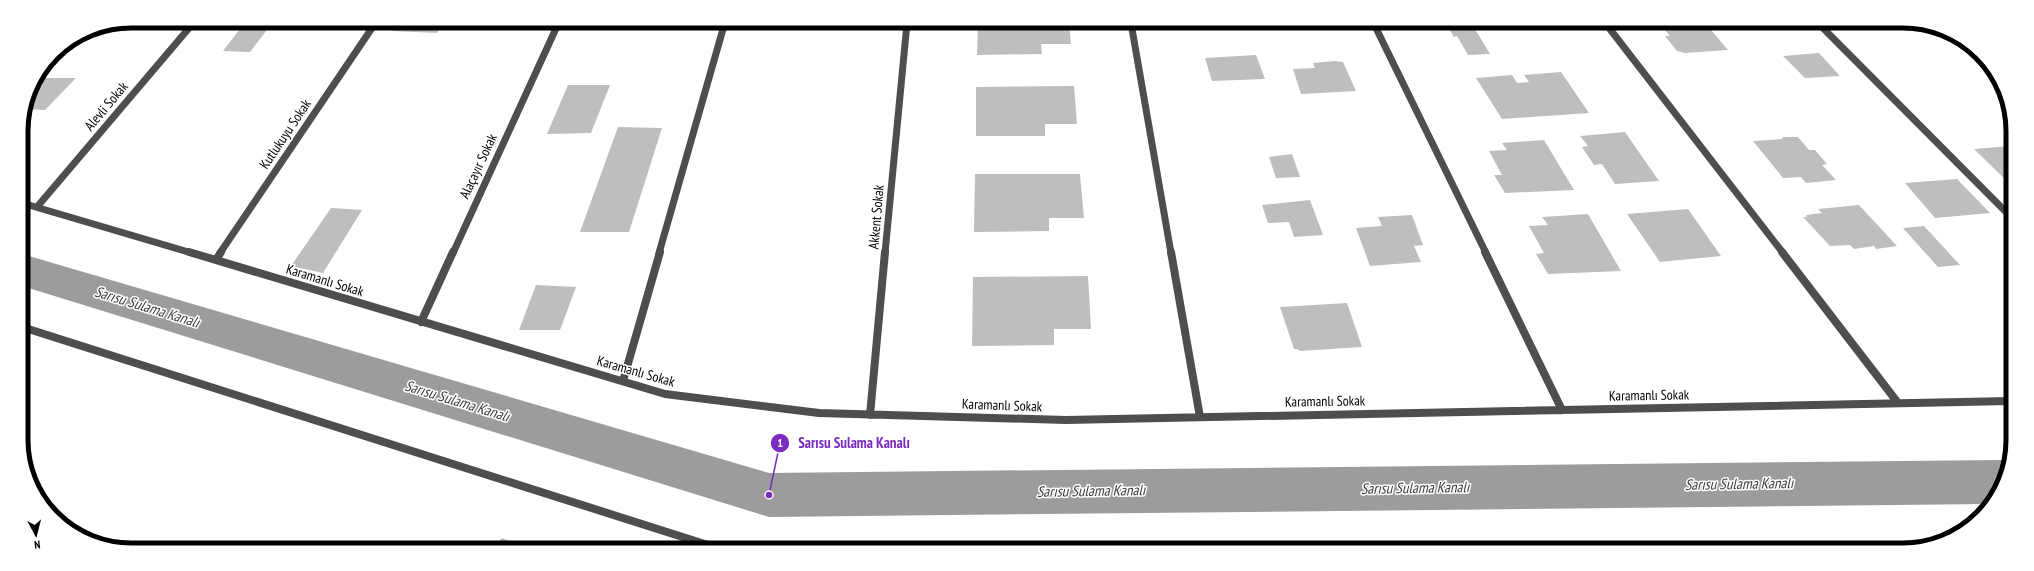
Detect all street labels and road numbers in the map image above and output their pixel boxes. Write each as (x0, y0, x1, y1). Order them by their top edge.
street label: Alevli Sokak (80, 77, 132, 134)
street label: Kutlukuyu Sokak (255, 95, 315, 172)
street label: Alaçayır Sokak (455, 130, 501, 201)
street label: Akkent Sokak (864, 183, 888, 250)
street label: Karamanlı Sokak (284, 260, 367, 301)
street label: Karamanlı Sokak (595, 351, 678, 391)
street label: Karamanlı Sokak (1609, 385, 1690, 405)
street label: Karamanlı Sokak (1285, 391, 1366, 411)
street label: Karamanlı Sokak (962, 395, 1043, 415)

